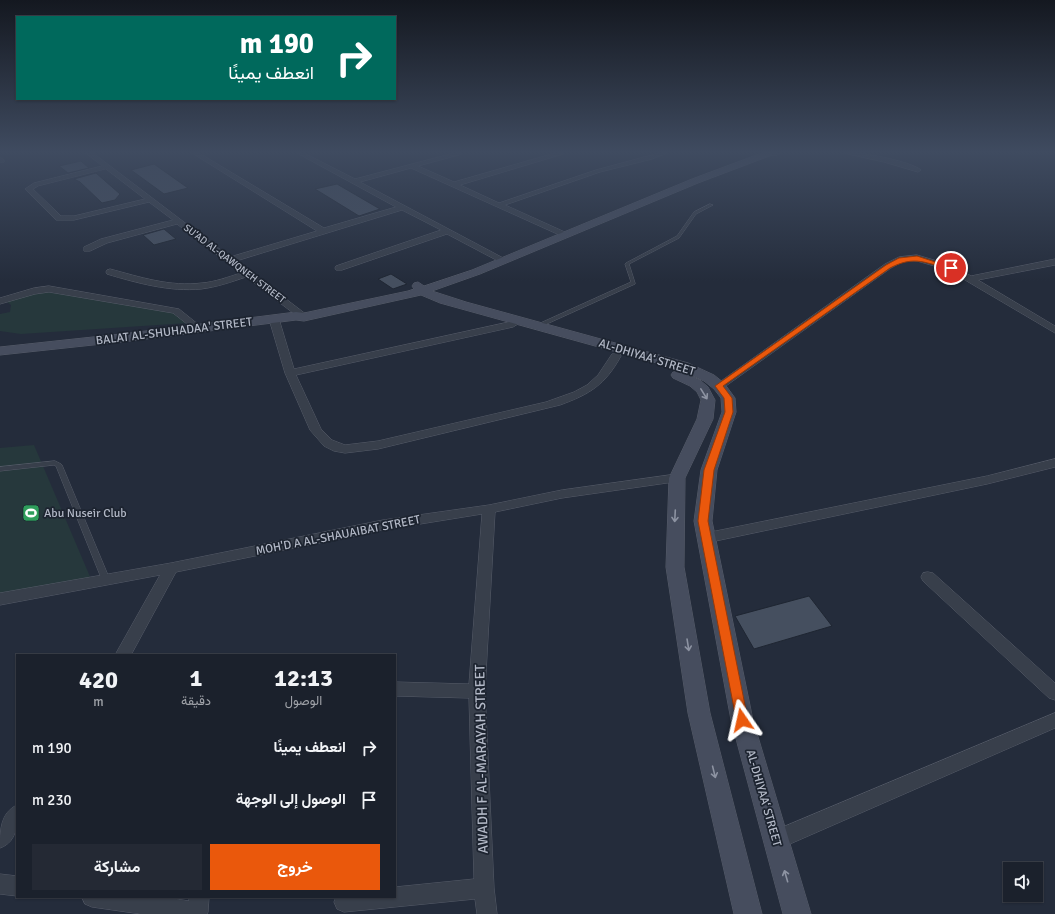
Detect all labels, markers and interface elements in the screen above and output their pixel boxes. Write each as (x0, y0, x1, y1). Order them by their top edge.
text: 190 m (240, 27, 314, 61)
icon: right (328, 32, 380, 84)
text: انعطف يمينًا (228, 62, 314, 84)
street label: SU‘AD AL-QAWQNEH STREET (181, 222, 288, 306)
pin (934, 251, 968, 285)
icon: arrive (940, 257, 962, 279)
street label: BALAT AL-SHUHADAA' STREET (95, 314, 253, 349)
street label: AL-DHIYAA‘ STREET (597, 336, 697, 379)
one-way arrow (701, 388, 709, 400)
sports icon: Abu Nuseir Club (21, 503, 41, 523)
place label: Abu Nuseir Club (44, 506, 127, 521)
one-way arrow (671, 509, 679, 522)
street label: MOH'D A AL-SHAUAIBAT STREET (254, 512, 422, 559)
one-way arrow (684, 638, 692, 651)
text: 1 (190, 663, 202, 693)
text: 12:13 (274, 663, 333, 693)
street label: AWADH F AL-MARAYAH STREET (471, 664, 492, 854)
text: 420 (79, 665, 118, 695)
text: دقيقة (181, 693, 211, 709)
text: الوصول (285, 693, 322, 709)
text: m (93, 694, 104, 710)
position arrow (721, 699, 763, 741)
icon: right (358, 737, 380, 759)
text: انعطف يمينًا (274, 738, 346, 756)
text: 190 m (32, 739, 72, 757)
street label: AL-DHIYAA‘ STREET (743, 748, 785, 848)
one-way arrow (710, 766, 718, 779)
icon: arrive (358, 789, 380, 811)
text: الوصول إلى الوجهة (236, 790, 346, 808)
text: 230 m (32, 791, 72, 809)
button: مشاركة (32, 844, 202, 890)
button: خروج (210, 844, 380, 890)
map controls (1003, 862, 1043, 902)
button: sound (1003, 862, 1043, 902)
one-way arrow (782, 870, 789, 883)

